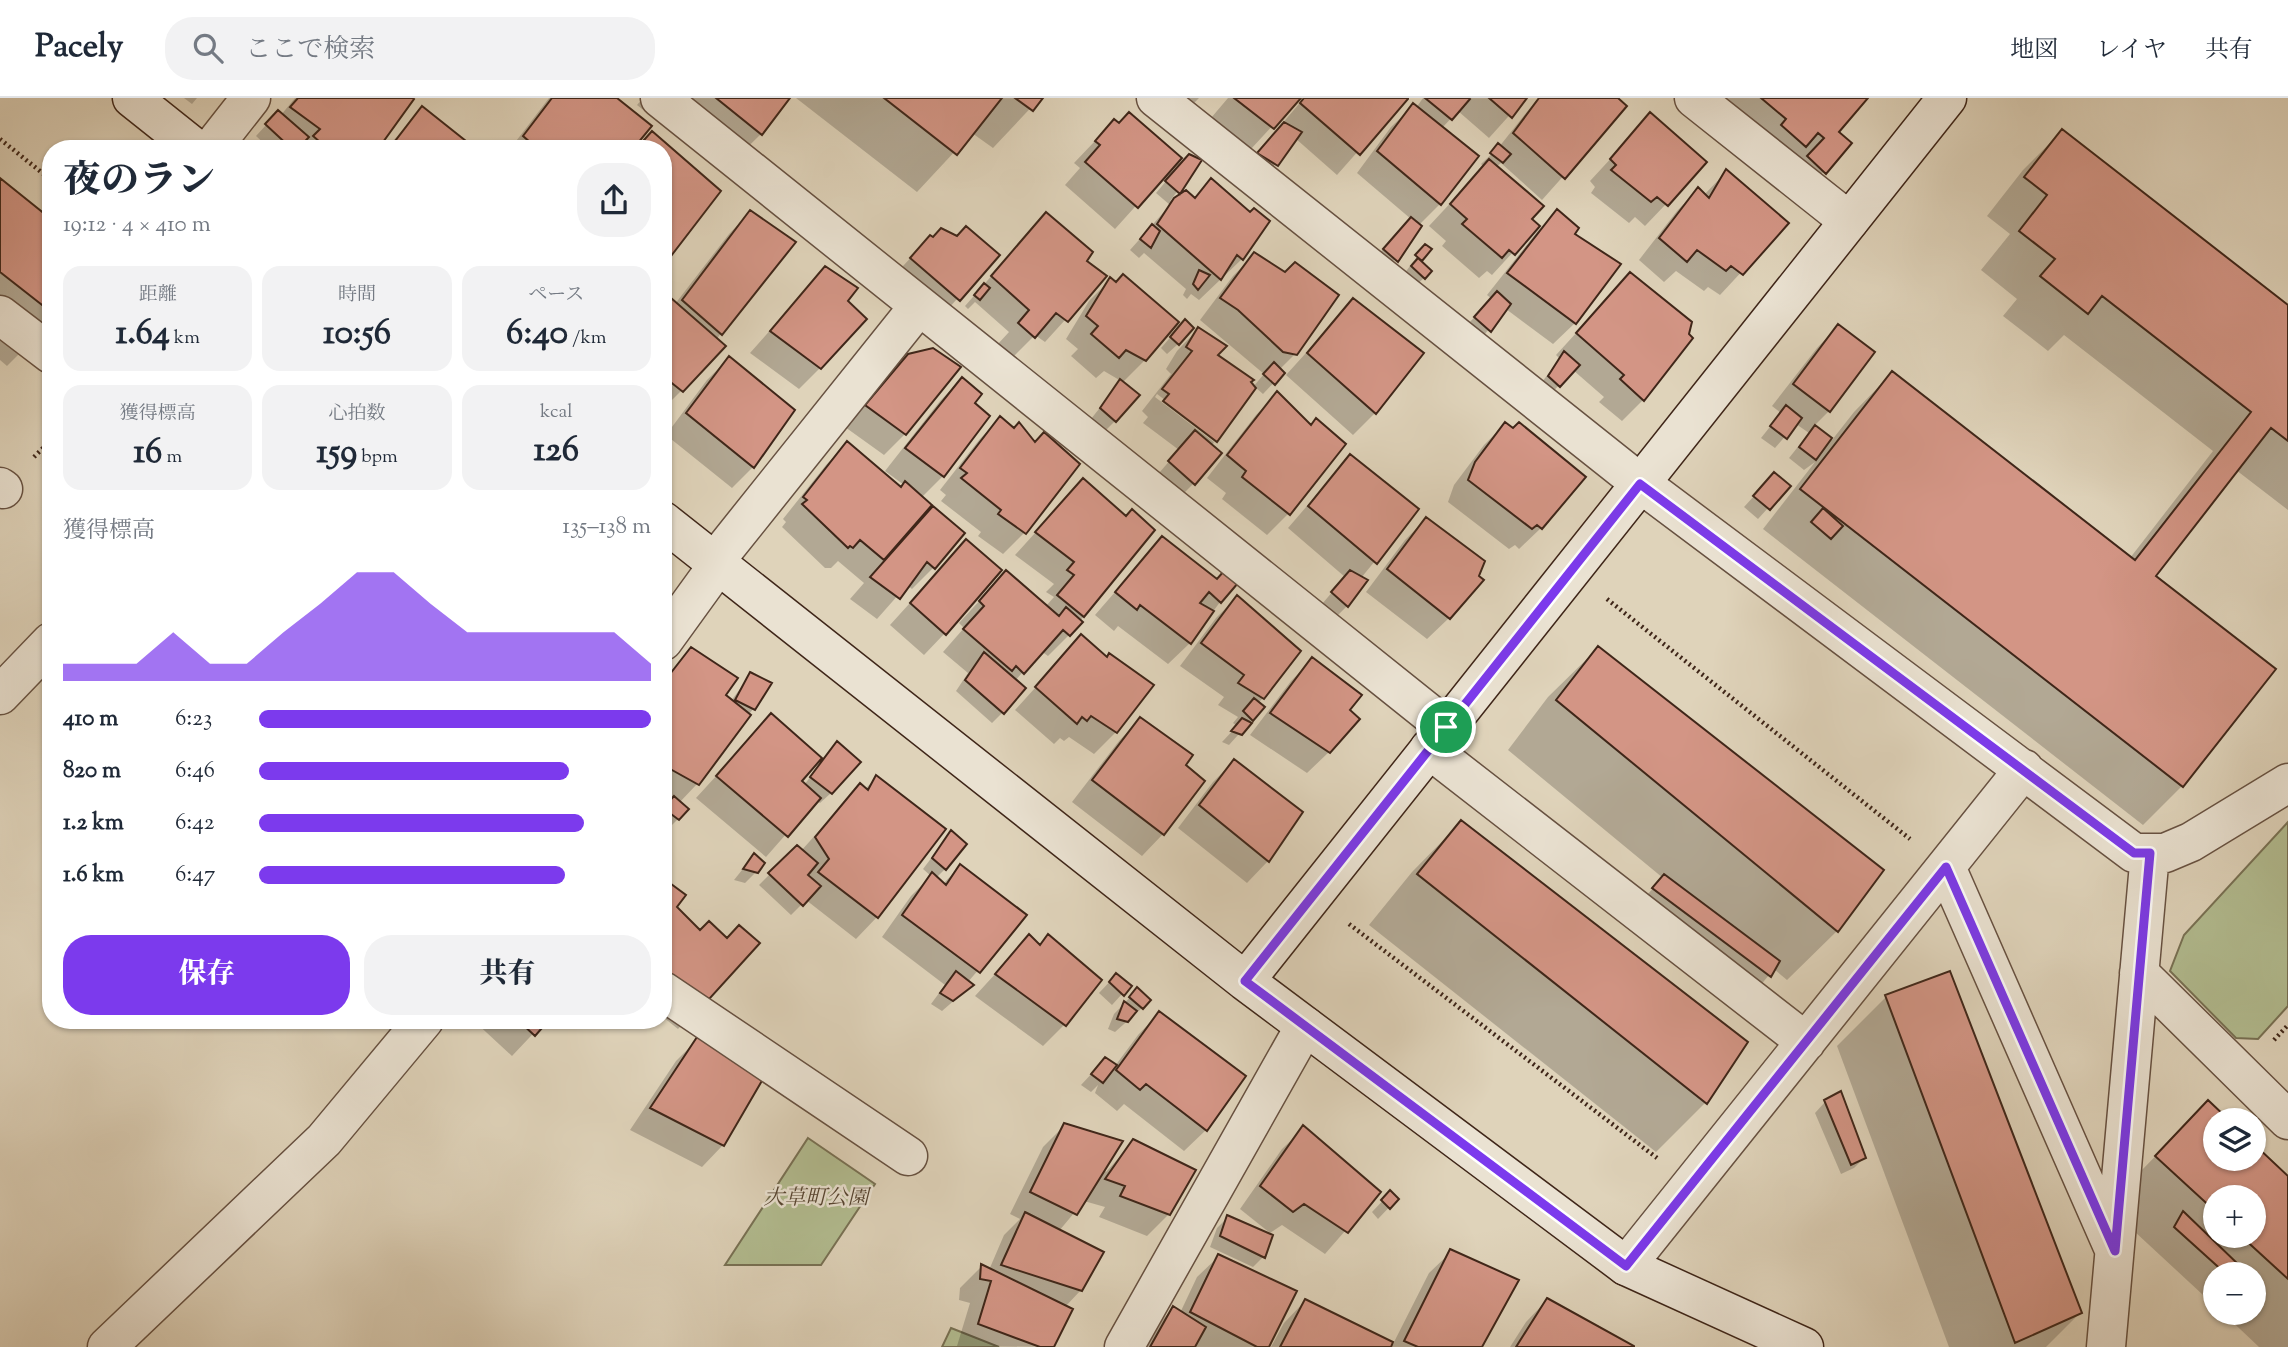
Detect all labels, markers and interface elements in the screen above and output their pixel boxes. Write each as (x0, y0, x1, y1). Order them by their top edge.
search box (165, 17, 655, 80)
text: Pacely (35, 24, 123, 72)
icon: search (189, 29, 227, 67)
text: ここで検索 (245, 32, 375, 69)
text: 地図 (2010, 34, 2058, 68)
text: レイヤ (2096, 34, 2167, 68)
text: 共有 (2205, 34, 2253, 68)
text: 夜のラン (63, 156, 215, 210)
button: share (577, 163, 651, 237)
text: 19:12 · 4 × 410 m (63, 209, 211, 242)
text: 距離 (139, 282, 177, 309)
text: 時間 (338, 282, 376, 309)
text: ペース (528, 282, 584, 309)
text: 1.64 (115, 309, 170, 360)
text: 10:56 (323, 309, 391, 360)
text: 6:40 (506, 309, 568, 360)
text: km (170, 325, 200, 352)
text: /km (568, 325, 607, 352)
text: kcal (540, 399, 573, 426)
text: 獲得標高 (120, 401, 196, 428)
text: 心拍数 (328, 401, 386, 428)
text: 126 (533, 426, 579, 477)
text: 16 (133, 428, 162, 479)
text: 159 (316, 428, 357, 479)
text: m (162, 444, 182, 471)
text: bpm (357, 444, 398, 471)
text: 135–138 m (562, 511, 651, 544)
text: 獲得標高 (63, 515, 155, 548)
pin (1416, 697, 1476, 757)
text: 410 m (63, 703, 118, 736)
text: 6:23 (175, 703, 212, 736)
icon: arrive (1427, 708, 1465, 746)
text: 820 m (63, 755, 121, 788)
text: 6:46 (175, 755, 215, 788)
text: 1.2 km (63, 807, 124, 840)
text: 6:42 (175, 807, 215, 840)
text: 1.6 km (63, 859, 124, 892)
text: 6:47 (175, 859, 215, 892)
button: 保存 (63, 935, 350, 1015)
button: 共有 (364, 935, 651, 1015)
map controls (2203, 1108, 2266, 1325)
button: layers (2203, 1108, 2266, 1171)
park label: 大草町公園 (764, 1184, 871, 1214)
button: + (2203, 1185, 2266, 1248)
button: − (2203, 1262, 2266, 1325)

